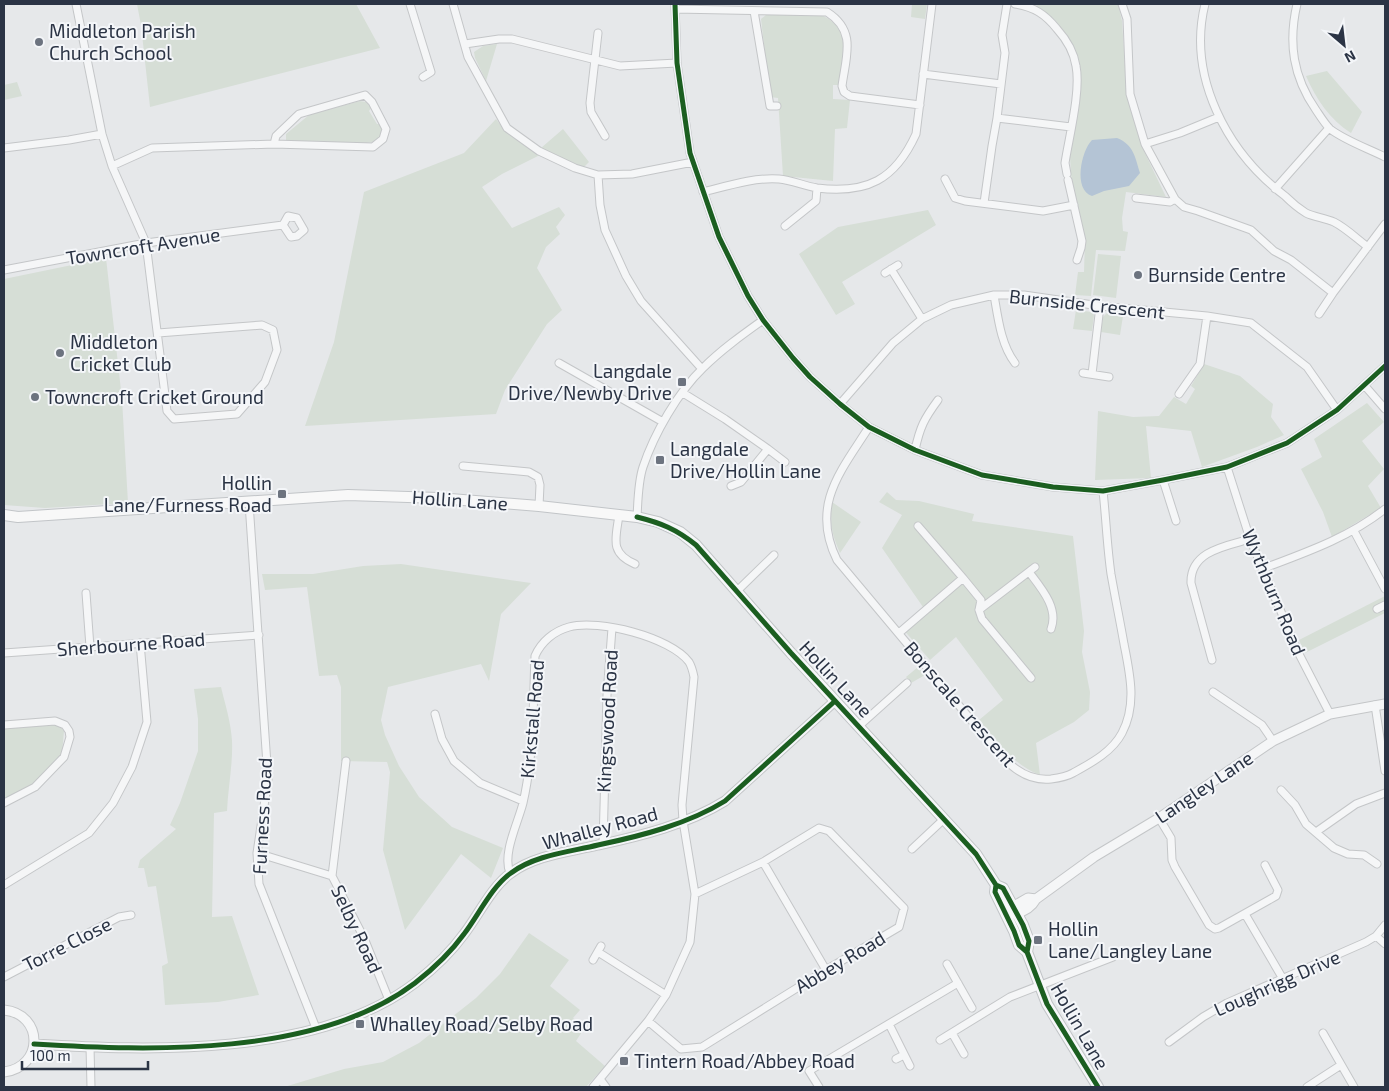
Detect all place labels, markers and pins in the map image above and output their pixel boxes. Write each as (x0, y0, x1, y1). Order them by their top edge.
place label: Middleton Parish Church School (49, 19, 196, 64)
marker: Middleton Parish Church School (33, 36, 45, 48)
place label: Burnside Centre (1148, 263, 1286, 286)
marker: Burnside Centre (1132, 269, 1144, 281)
place label: Middleton Cricket Club (70, 330, 172, 375)
marker: Middleton Cricket Club (54, 347, 66, 359)
place label: Langdale Drive/Newby Drive (508, 359, 672, 404)
marker: Langdale Drive/Newby Drive (676, 376, 688, 388)
place label: Towncroft Cricket Ground (45, 385, 264, 408)
marker: Towncroft Cricket Ground (29, 391, 41, 403)
place label: Langdale Drive/Hollin Lane (670, 437, 821, 482)
marker: Langdale Drive/Hollin Lane (654, 454, 666, 466)
place label: Hollin Lane/Furness Road (104, 471, 272, 516)
marker: Hollin Lane/Furness Road (276, 488, 288, 500)
place label: Hollin Lane/Langley Lane (1048, 917, 1212, 962)
marker: Hollin Lane/Langley Lane (1032, 934, 1044, 946)
place label: Whalley Road/Selby Road (370, 1012, 593, 1035)
marker: Whalley Road/Selby Road (354, 1018, 366, 1030)
place label: Tintern Road/Abbey Road (634, 1049, 855, 1072)
marker: Tintern Road/Abbey Road (618, 1055, 630, 1067)

